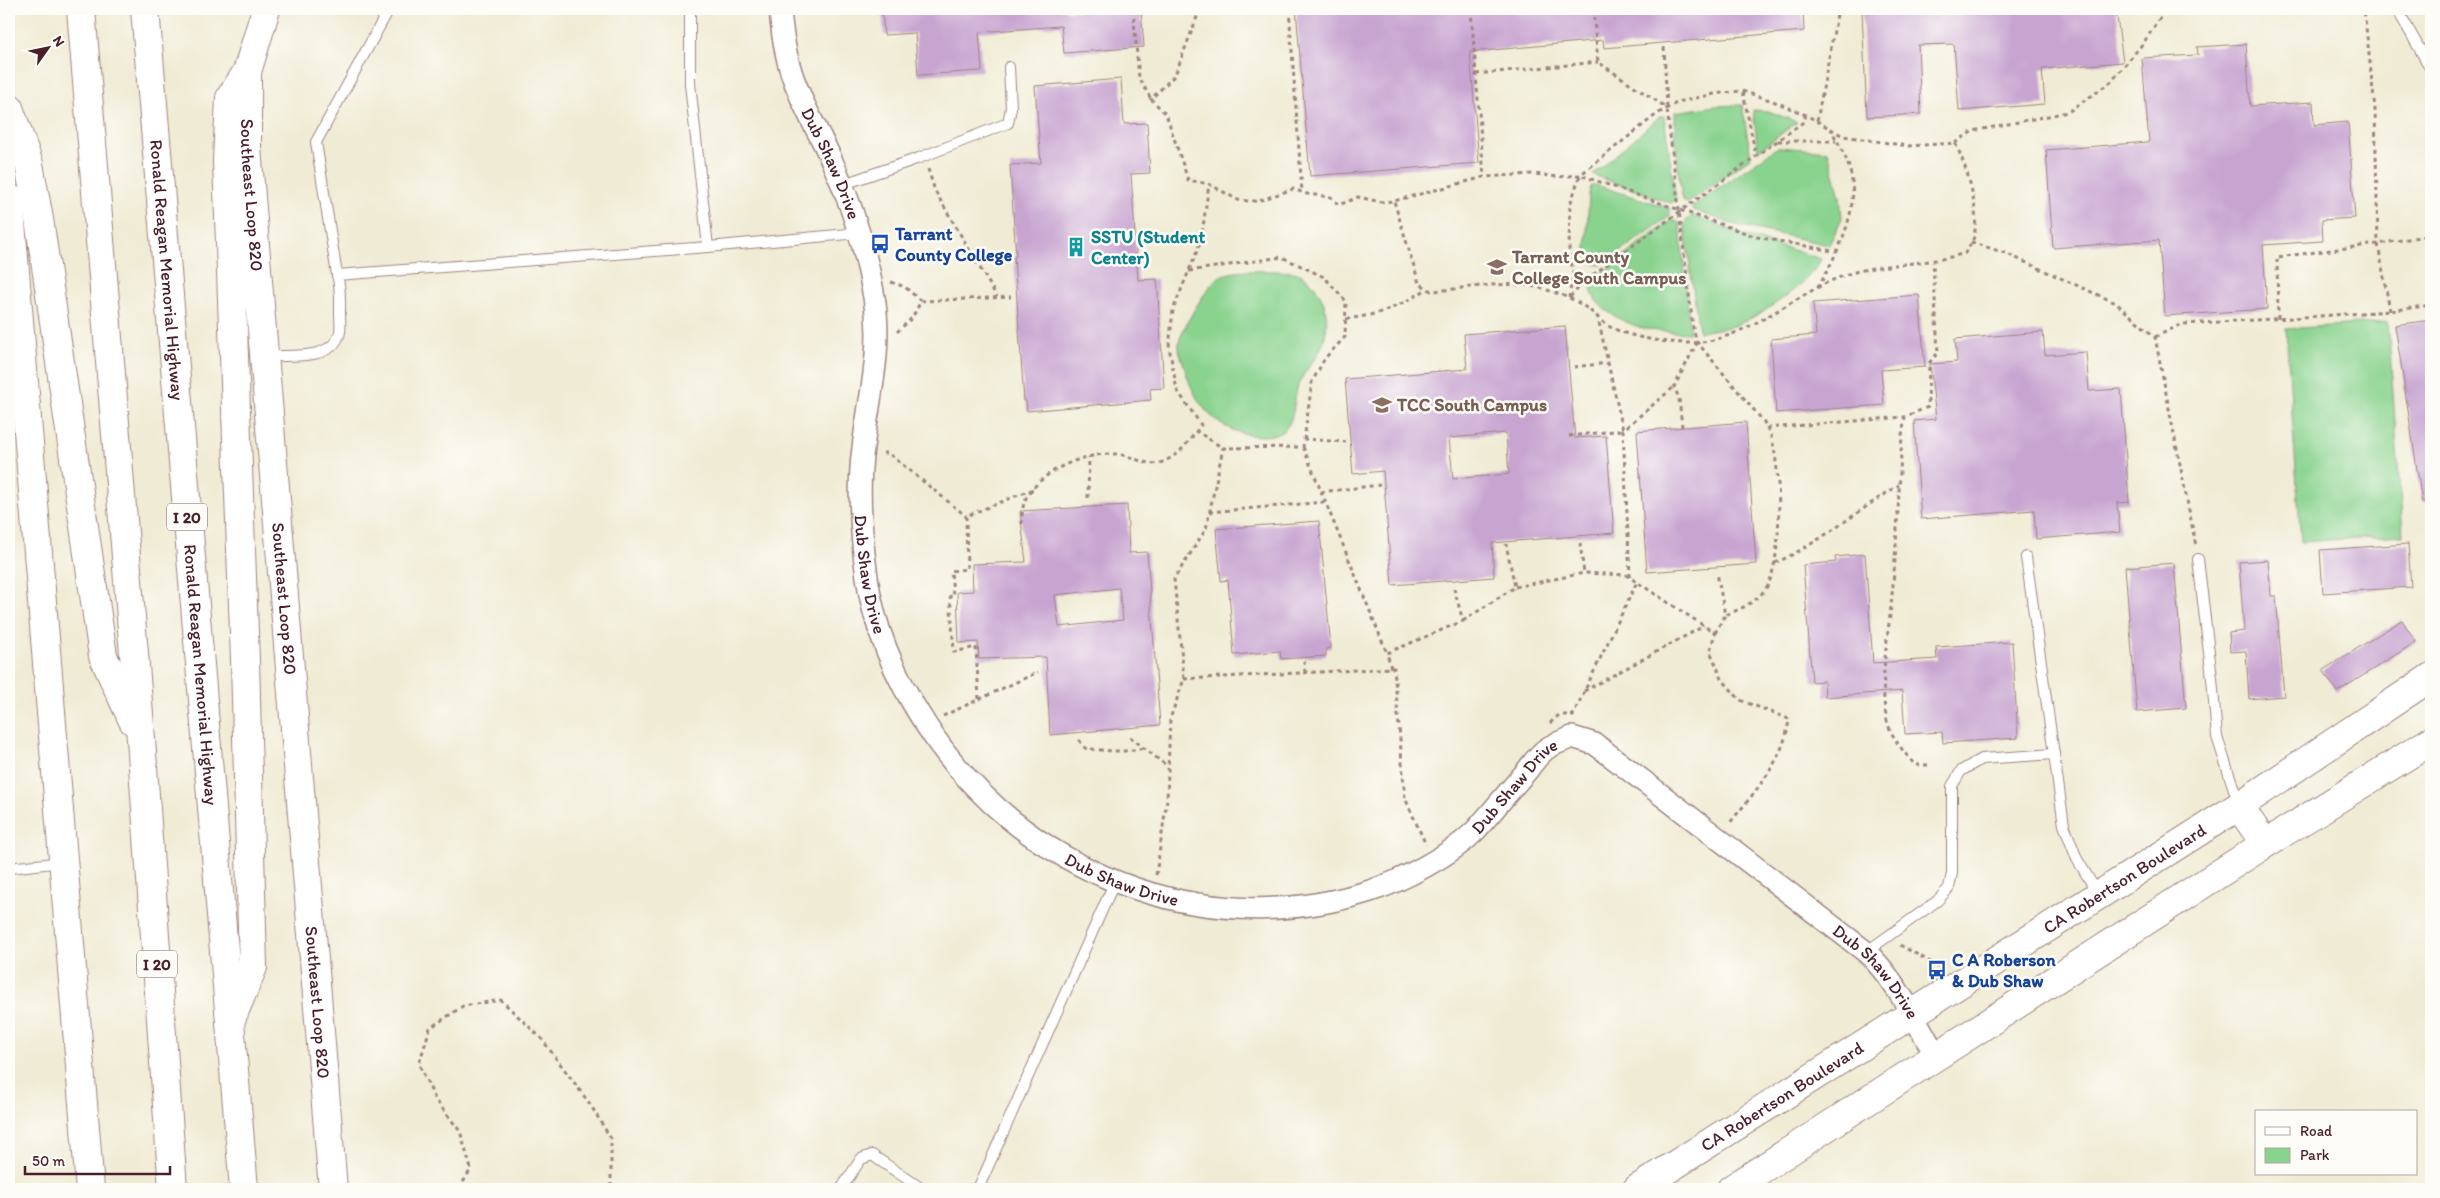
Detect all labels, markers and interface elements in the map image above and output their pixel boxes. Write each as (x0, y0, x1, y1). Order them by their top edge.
north arrow (22, 22, 72, 72)
text: N (49, 33, 68, 50)
street label: Dub Shaw Drive (796, 104, 865, 222)
street label: Southeast Loop 820 (236, 119, 268, 272)
street label: Ronald Reagan Memorial Highway (145, 139, 189, 402)
place label: Tarrant County College (894, 223, 1013, 266)
place label: SSTU (Student Center) (1091, 226, 1205, 269)
bus stop icon: Tarrant County College (869, 233, 891, 255)
building icon: SSTU (Student Center) (1065, 236, 1087, 258)
place label: Tarrant County College South Campus (1511, 246, 1686, 289)
school or university icon: Tarrant County College South Campus (1486, 256, 1508, 278)
school or university icon: TCC South Campus (1371, 394, 1393, 416)
place label: TCC South Campus (1396, 394, 1547, 416)
road number: I 20 (167, 504, 207, 530)
street label: Dub Shaw Drive (850, 514, 891, 637)
street label: Southeast Loop 820 (267, 522, 301, 676)
street label: Ronald Reagan Memorial Highway (179, 543, 223, 807)
street label: Dub Shaw Drive (1467, 734, 1561, 838)
street label: CA Robertson Boulevard (2039, 819, 2210, 939)
street label: Dub Shaw Drive (1061, 848, 1181, 911)
street label: Dub Shaw Drive (1828, 919, 1924, 1023)
street label: Southeast Loop 820 (300, 925, 335, 1079)
place label: C A Roberson & Dub Shaw (1952, 949, 2057, 992)
road number: I 20 (137, 951, 177, 978)
bus stop icon: C A Roberson & Dub Shaw (1926, 959, 1948, 981)
street label: CA Robertson Boulevard (1697, 1037, 1868, 1157)
legend (2255, 1110, 2418, 1176)
text: Road (2300, 1122, 2333, 1140)
scale bar (25, 1143, 170, 1175)
text: Park (2300, 1146, 2330, 1164)
text: 50 m (32, 1152, 65, 1170)

